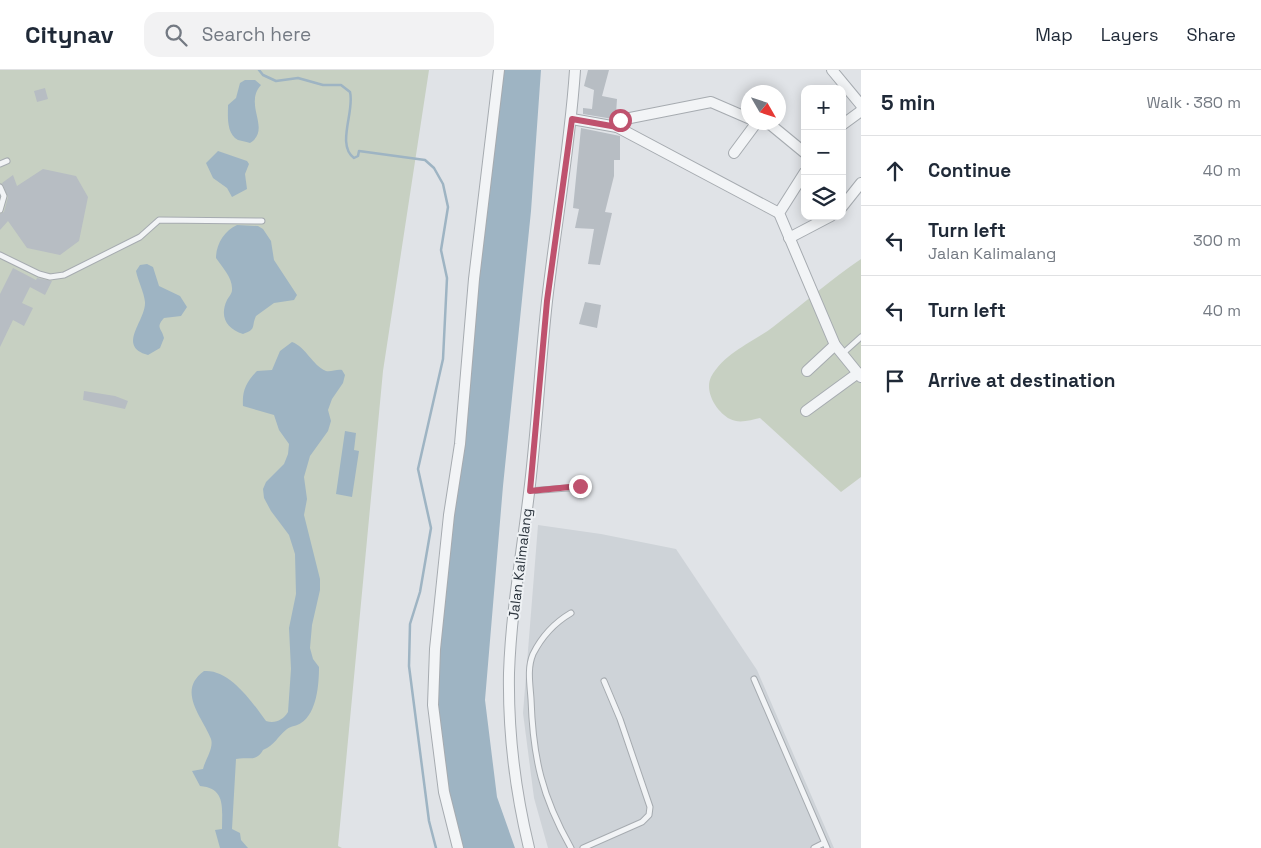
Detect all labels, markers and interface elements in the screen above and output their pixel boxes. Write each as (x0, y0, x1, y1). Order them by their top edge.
search box (144, 12, 494, 57)
text: Citynav (25, 19, 114, 50)
icon: search (162, 21, 190, 49)
text: Search here (202, 22, 311, 47)
text: Map (1035, 23, 1073, 46)
text: Layers (1101, 23, 1158, 46)
text: Share (1186, 23, 1236, 46)
north arrow (741, 85, 786, 130)
map controls (801, 85, 846, 220)
button: + (801, 85, 846, 130)
text: 5 min (881, 89, 935, 116)
text: Walk · 380 m (1146, 92, 1241, 113)
route start (609, 109, 632, 132)
button: − (801, 130, 846, 175)
icon: ahead (881, 157, 909, 185)
text: Continue (928, 158, 1011, 183)
text: 40 m (1203, 160, 1241, 181)
button: layers (801, 175, 846, 220)
text: Turn left (928, 218, 1006, 243)
icon: left (881, 227, 909, 255)
text: 300 m (1193, 230, 1241, 251)
text: Jalan Kalimalang (928, 243, 1056, 264)
icon: left (881, 297, 909, 325)
text: Turn left (928, 298, 1006, 323)
text: 40 m (1203, 300, 1241, 321)
icon: arrive (881, 367, 909, 395)
text: Arrive at destination (928, 368, 1116, 393)
route end (569, 475, 592, 498)
street label: Jalan Kalimalang (504, 507, 536, 621)

